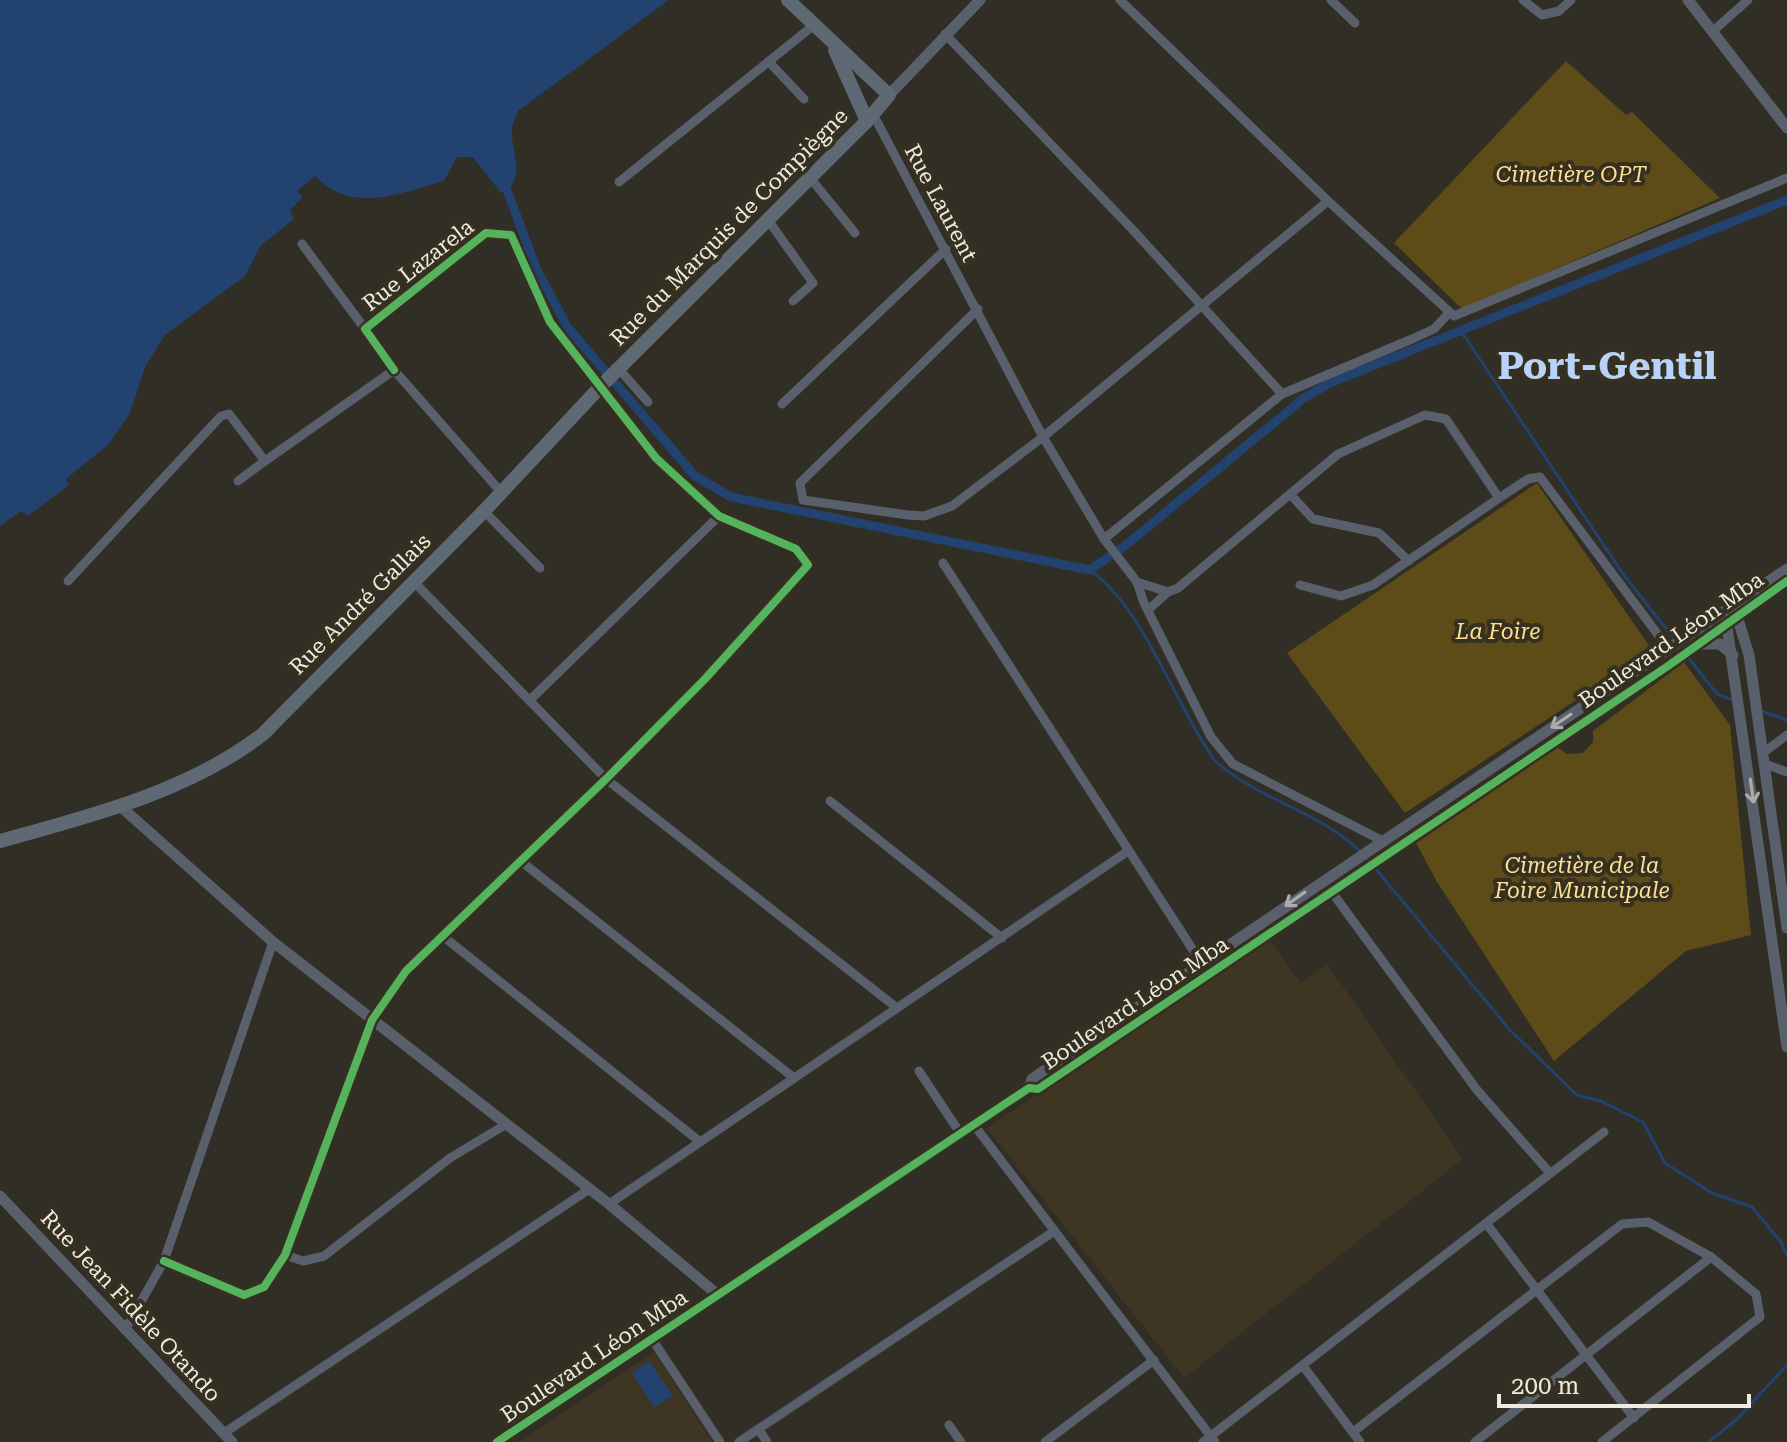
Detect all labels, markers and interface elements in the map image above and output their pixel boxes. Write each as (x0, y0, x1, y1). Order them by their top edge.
street label: Rue du Marquis de Compiègne (605, 103, 853, 351)
street label: Rue Laurent (900, 140, 982, 266)
park label: Cimetière OPT (1496, 162, 1647, 187)
street label: Rue Lazarela (358, 214, 478, 316)
district label: Port-Gentil (1497, 344, 1717, 388)
street label: Rue André Gallais (284, 528, 436, 680)
street label: Boulevard Léon Mba (1574, 567, 1768, 713)
park label: La Foire (1455, 619, 1540, 644)
one-way arrow (1551, 713, 1573, 729)
one-way arrow (1745, 778, 1760, 803)
park label: Cimetière de la Foire Municipale (1493, 853, 1670, 903)
one-way arrow (1285, 891, 1307, 907)
street label: Boulevard Léon Mba (1037, 931, 1233, 1075)
street label: Rue Jean Fidèle Otando (36, 1205, 226, 1407)
street label: Boulevard Léon Mba (496, 1284, 692, 1428)
scale bar (1499, 1358, 1749, 1408)
text: 200 m (1511, 1372, 1579, 1400)

